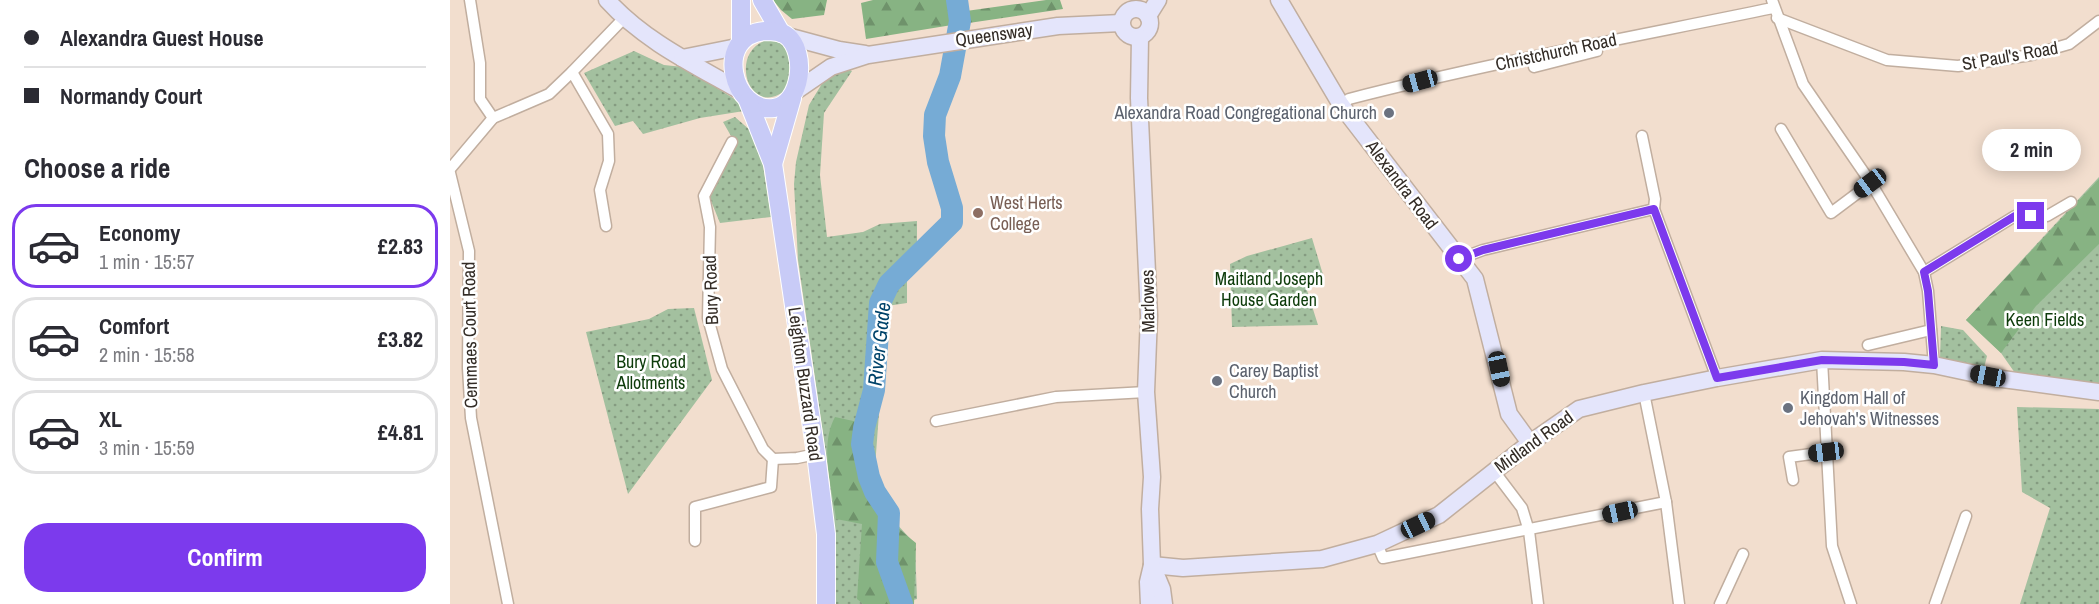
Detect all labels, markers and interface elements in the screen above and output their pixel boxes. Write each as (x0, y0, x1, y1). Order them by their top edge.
street label: Queensway (954, 17, 1035, 52)
text: Alexandra Guest House (60, 23, 264, 53)
street label: Christchurch Road (1493, 26, 1619, 77)
street label: St Paul's Road (1960, 35, 2060, 76)
car (1400, 68, 1440, 94)
text: Normandy Court (60, 81, 202, 111)
place label: Alexandra Road Congregational Church (1113, 100, 1377, 125)
marker: Alexandra Road Congregational Church (1382, 106, 1396, 120)
callout: 2 min (1982, 129, 2080, 171)
street label: Alexandra Road (1360, 134, 1444, 234)
text: 2 min (2010, 136, 2053, 163)
text: Choose a ride (24, 150, 170, 186)
car (1850, 165, 1890, 201)
place label: West Herts College (990, 190, 1063, 236)
route end (2017, 202, 2044, 229)
marker: West Herts College (971, 206, 985, 220)
text: Economy (99, 218, 180, 248)
icon: car (27, 219, 81, 273)
text: £2.83 (378, 231, 423, 261)
route start (1445, 245, 1472, 272)
text: 1 min · 15:57 (99, 248, 195, 275)
street label: Bury Road (697, 255, 724, 325)
street label: Cemmaes Court Road (456, 261, 483, 409)
park label: Maitland Joseph House Garden (1215, 266, 1323, 312)
street label: Marlowes (1134, 269, 1161, 333)
water label: River Gade (861, 301, 896, 387)
street label: Leighton Buzzard Road (782, 305, 829, 462)
park label: Keen Fields (2006, 307, 2084, 332)
text: Comfort (99, 311, 169, 341)
icon: car (27, 312, 81, 366)
text: £3.82 (378, 324, 423, 354)
text: 2 min · 15:58 (99, 341, 195, 368)
park label: Bury Road Allotments (616, 349, 686, 395)
car (1486, 350, 1512, 388)
place label: Carey Baptist Church (1229, 358, 1318, 404)
car (1969, 364, 2007, 388)
marker: Carey Baptist Church (1210, 374, 1224, 388)
place label: Kingdom Hall of Jehovah's Witnesses (1800, 385, 1939, 431)
marker: Kingdom Hall of Jehovah's Witnesses (1781, 401, 1795, 415)
text: XL (99, 404, 122, 434)
street label: Midland Road (1489, 404, 1578, 479)
icon: car (27, 405, 81, 459)
text: £4.81 (378, 417, 423, 447)
text: 3 min · 15:59 (99, 434, 195, 461)
car (1807, 441, 1845, 463)
car (1601, 499, 1639, 525)
car (1398, 509, 1438, 541)
button: Confirm (24, 523, 426, 592)

